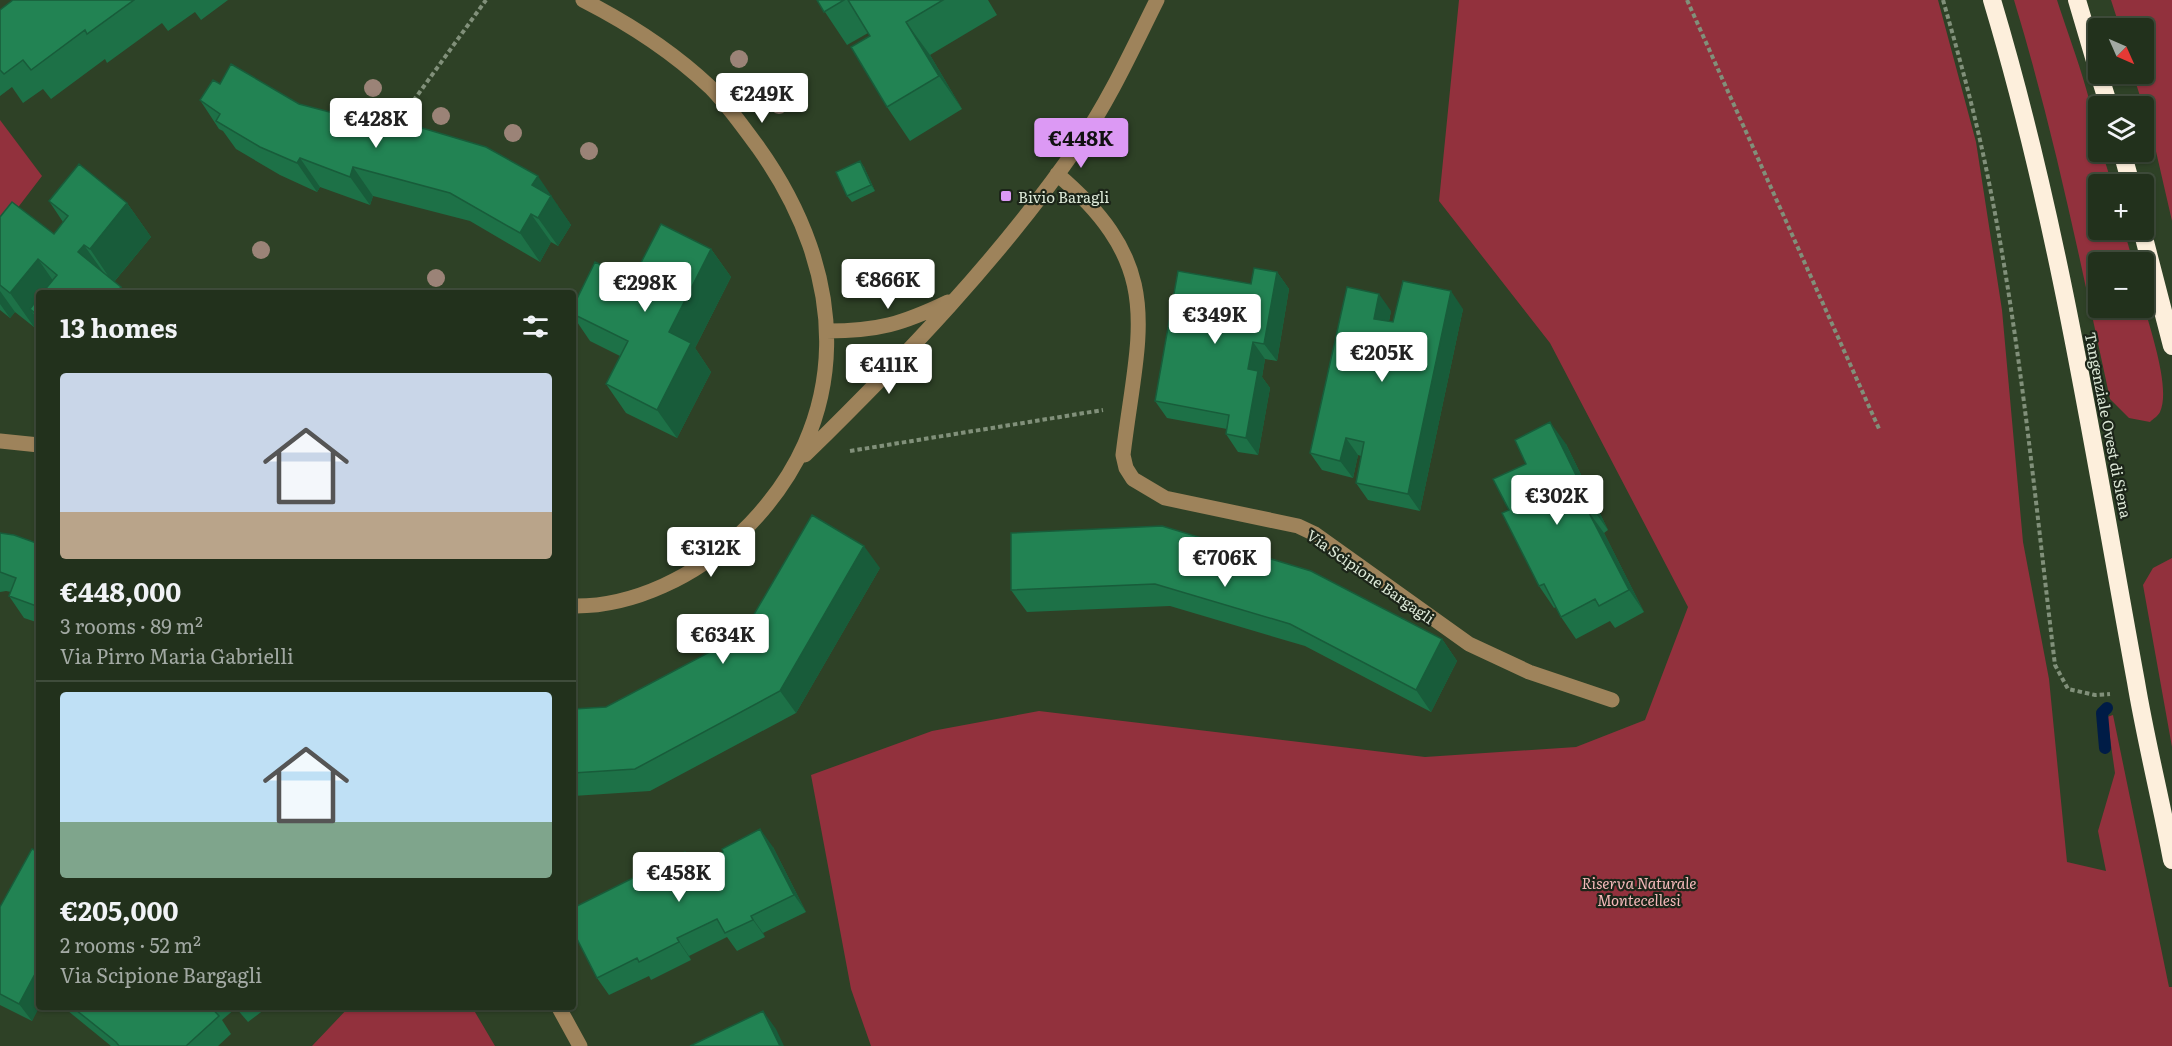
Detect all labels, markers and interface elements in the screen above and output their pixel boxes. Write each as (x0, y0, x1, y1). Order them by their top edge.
north arrow (2088, 18, 2154, 84)
map controls (2088, 18, 2154, 318)
pin: €249K (720, 73, 804, 124)
text: €249K (730, 77, 794, 107)
button: layers (2088, 96, 2154, 162)
pin: €428K (334, 98, 418, 149)
text: €428K (344, 102, 408, 132)
pin: €448K (1039, 118, 1123, 169)
text: €448K (1048, 122, 1114, 152)
button: + (2088, 174, 2154, 240)
place label: Bivio Baragli (1018, 185, 1109, 208)
marker: Bivio Baragli (999, 189, 1013, 203)
button: − (2088, 252, 2154, 318)
pin: €866K (846, 259, 930, 310)
pin: €298K (603, 262, 687, 313)
text: €866K (856, 263, 920, 293)
text: €298K (613, 266, 677, 296)
pin: €349K (1173, 294, 1257, 345)
text: €349K (1183, 298, 1247, 328)
text: 13 homes (60, 307, 178, 346)
icon: filters (519, 310, 552, 343)
street label: Tangenziale Ovest di Siena (2080, 330, 2139, 521)
pin: €205K (1340, 332, 1424, 383)
text: €205K (1350, 336, 1414, 366)
pin: €411K (847, 344, 931, 395)
text: €411K (860, 348, 918, 378)
icon: home (252, 412, 360, 520)
pin: €302K (1515, 475, 1599, 526)
text: €302K (1525, 479, 1589, 509)
street label: Via Scipione Bargagli (1302, 523, 1440, 629)
pin: €312K (669, 527, 753, 578)
text: €312K (681, 531, 741, 561)
pin: €706K (1183, 537, 1267, 588)
text: €706K (1193, 541, 1257, 571)
text: €448,000 (60, 571, 181, 610)
text: 3 rooms · 89 m² (60, 610, 203, 640)
pin: €634K (681, 614, 765, 665)
text: €634K (691, 618, 755, 648)
text: Via Pirro Maria Gabrielli (60, 640, 294, 670)
icon: home (252, 731, 360, 839)
pin: €458K (637, 852, 721, 903)
text: €458K (647, 856, 711, 886)
park label: Riserva Naturale Montecellesi (1581, 871, 1697, 911)
text: €205,000 (60, 890, 179, 929)
text: 2 rooms · 52 m² (60, 929, 201, 959)
text: Via Scipione Bargagli (60, 959, 262, 989)

